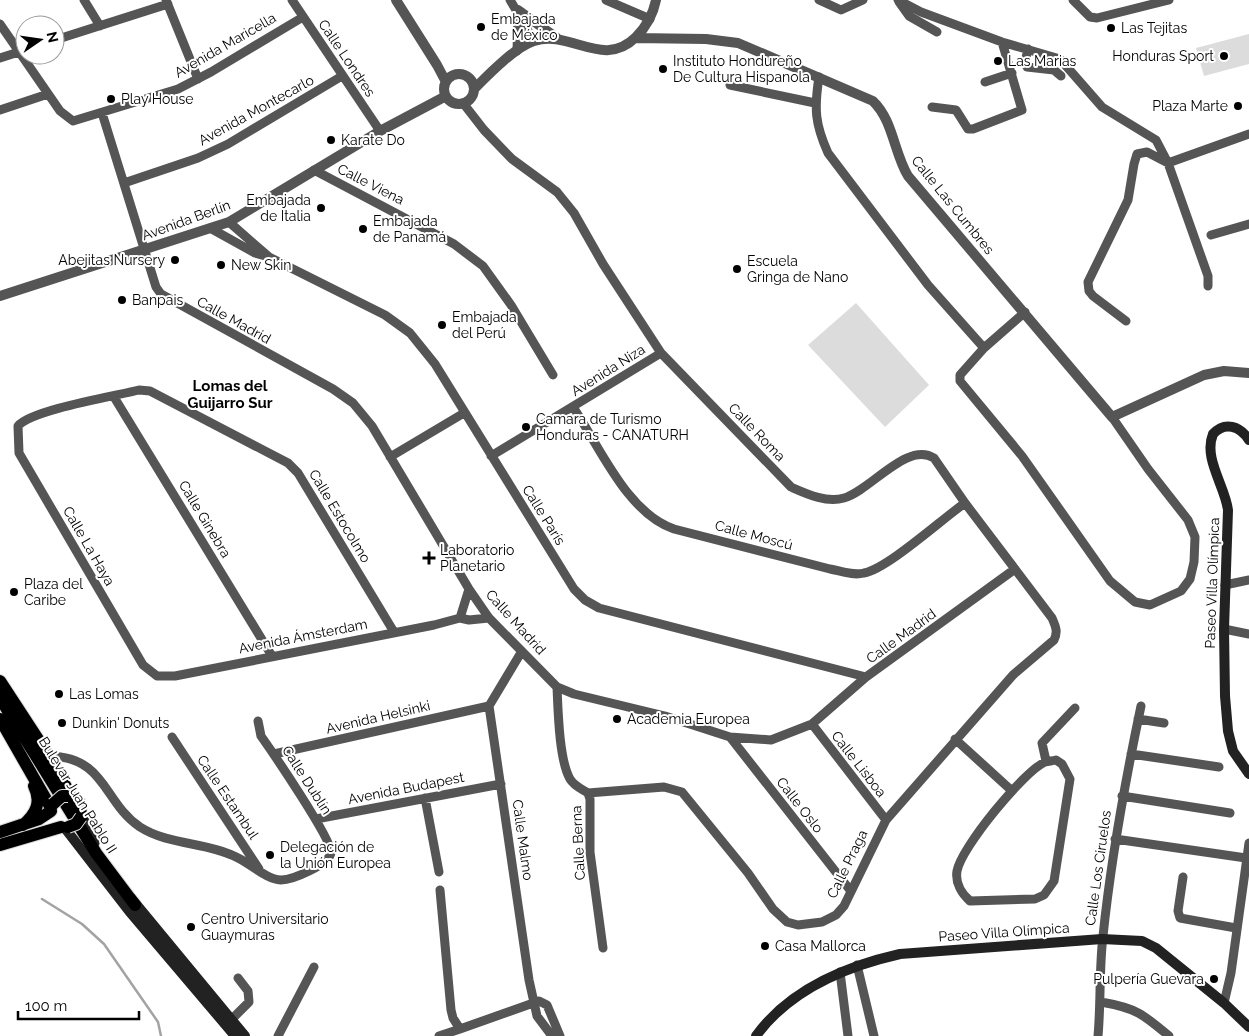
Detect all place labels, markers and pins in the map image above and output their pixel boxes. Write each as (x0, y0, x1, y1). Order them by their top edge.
place label: Embajada de México (491, 11, 558, 43)
place label: Las Tejitas (1121, 20, 1187, 36)
marker: Embajada de México (475, 21, 487, 33)
marker: Las Tejitas (1105, 22, 1117, 34)
place label: Honduras Sport (1112, 48, 1214, 64)
marker: Honduras Sport (1218, 50, 1230, 62)
place label: Instituto Hondureño De Cultura Hispanola (673, 53, 810, 85)
place label: Las Marias (1008, 53, 1077, 69)
marker: Las Marias (992, 55, 1004, 67)
marker: Instituto Hondureño De Cultura Hispanola (657, 63, 669, 75)
place label: Play House (121, 91, 194, 107)
marker: Play House (105, 93, 117, 105)
place label: Plaza Marte (1152, 98, 1228, 114)
marker: Plaza Marte (1232, 100, 1244, 112)
place label: Karate Do (341, 132, 405, 148)
marker: Karate Do (325, 134, 337, 146)
place label: Embajada de Italia (246, 192, 311, 224)
marker: Embajada de Italia (315, 202, 327, 214)
place label: Embajada de Panamá (373, 213, 446, 245)
marker: Embajada de Panamá (357, 223, 369, 235)
place label: Abejitas Nursery (58, 252, 165, 268)
place label: Escuela Gringa de Nano (747, 253, 848, 285)
marker: Abejitas Nursery (169, 254, 181, 266)
place label: New Skin (231, 257, 291, 273)
marker: New Skin (215, 259, 227, 271)
marker: Escuela Gringa de Nano (731, 263, 743, 275)
place label: Banpais (132, 292, 183, 308)
marker: Banpais (116, 294, 128, 306)
place label: Embajada del Perú (452, 309, 517, 341)
marker: Embajada del Perú (436, 319, 448, 331)
place label: Camara de Turismo Honduras - CANATURH (536, 411, 689, 443)
marker: Camara de Turismo Honduras - CANATURH (520, 421, 532, 433)
place label: Laboratorio Planetario (440, 542, 514, 574)
marker: Laboratorio Planetario (422, 551, 436, 565)
place label: Plaza del Caribe (24, 576, 83, 608)
marker: Plaza del Caribe (8, 586, 20, 598)
place label: Las Lomas (69, 686, 139, 702)
marker: Las Lomas (53, 688, 65, 700)
place label: Academia Europea (627, 711, 750, 727)
marker: Academia Europea (611, 713, 623, 725)
place label: Dunkin' Donuts (72, 715, 170, 731)
marker: Dunkin' Donuts (56, 717, 68, 729)
place label: Delegación de la Unión Europea (280, 839, 391, 871)
marker: Delegación de la Unión Europea (264, 849, 276, 861)
place label: Centro Universitario Guaymuras (201, 911, 329, 943)
marker: Centro Universitario Guaymuras (185, 921, 197, 933)
place label: Casa Mallorca (775, 938, 866, 954)
marker: Casa Mallorca (759, 940, 771, 952)
place label: Pulpería Guevara (1093, 971, 1204, 987)
marker: Pulpería Guevara (1208, 973, 1220, 985)

